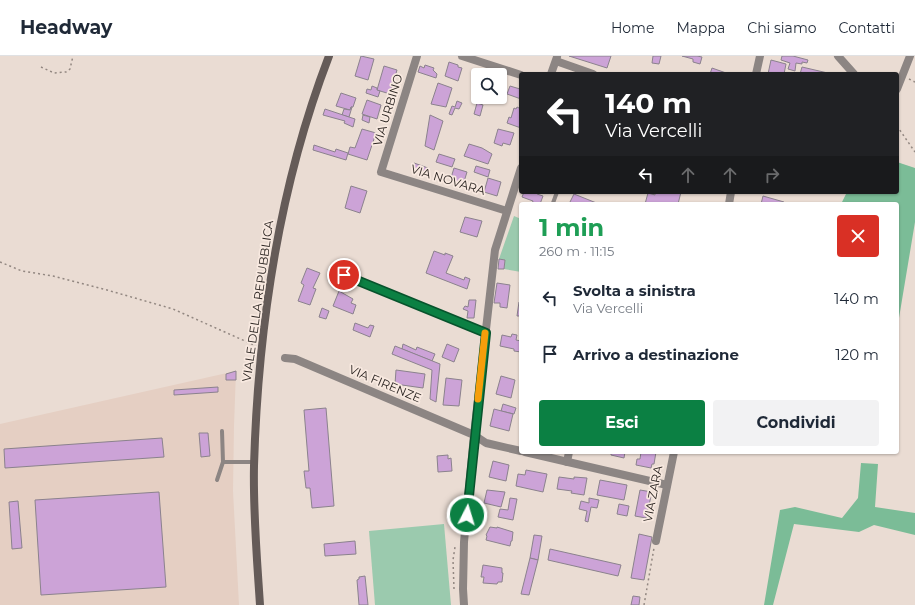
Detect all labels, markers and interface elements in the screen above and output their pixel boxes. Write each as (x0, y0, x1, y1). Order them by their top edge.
text: Headway (20, 16, 112, 39)
text: Home (611, 19, 654, 37)
text: Mappa (676, 19, 725, 37)
text: Chi siamo (747, 19, 817, 37)
text: Contatti (839, 19, 895, 37)
map controls (471, 68, 507, 104)
button: search (471, 68, 507, 104)
street label: VIA URBINO (369, 72, 406, 148)
text: 140 m (605, 86, 692, 120)
icon: left (539, 88, 591, 140)
text: Via Vercelli (605, 120, 702, 142)
street label: VIA NOVARA (409, 161, 488, 198)
icon: left (635, 164, 657, 186)
icon: ahead (677, 164, 699, 186)
icon: ahead (719, 164, 741, 186)
icon: right (761, 164, 783, 186)
text: 1 min (539, 213, 604, 242)
button: close (837, 215, 879, 257)
street label: VIALE DELLA REPUBBLICA (239, 219, 276, 383)
text: 260 m · 11:15 (539, 243, 614, 259)
pin (327, 258, 361, 292)
icon: arrive (333, 264, 355, 286)
text: Svolta a sinistra (573, 281, 696, 300)
icon: left (539, 287, 561, 309)
text: 140 m (834, 289, 879, 308)
text: Via Vercelli (573, 300, 643, 316)
icon: arrive (539, 343, 561, 365)
text: Arrivo a destinazione (573, 345, 739, 364)
text: 120 m (835, 345, 879, 364)
street label: VIA FIRENZE (347, 362, 424, 406)
button: Esci (539, 400, 705, 446)
button: Condividi (713, 400, 879, 446)
street label: VIA ZARA (640, 464, 665, 523)
position arrow (446, 494, 488, 536)

